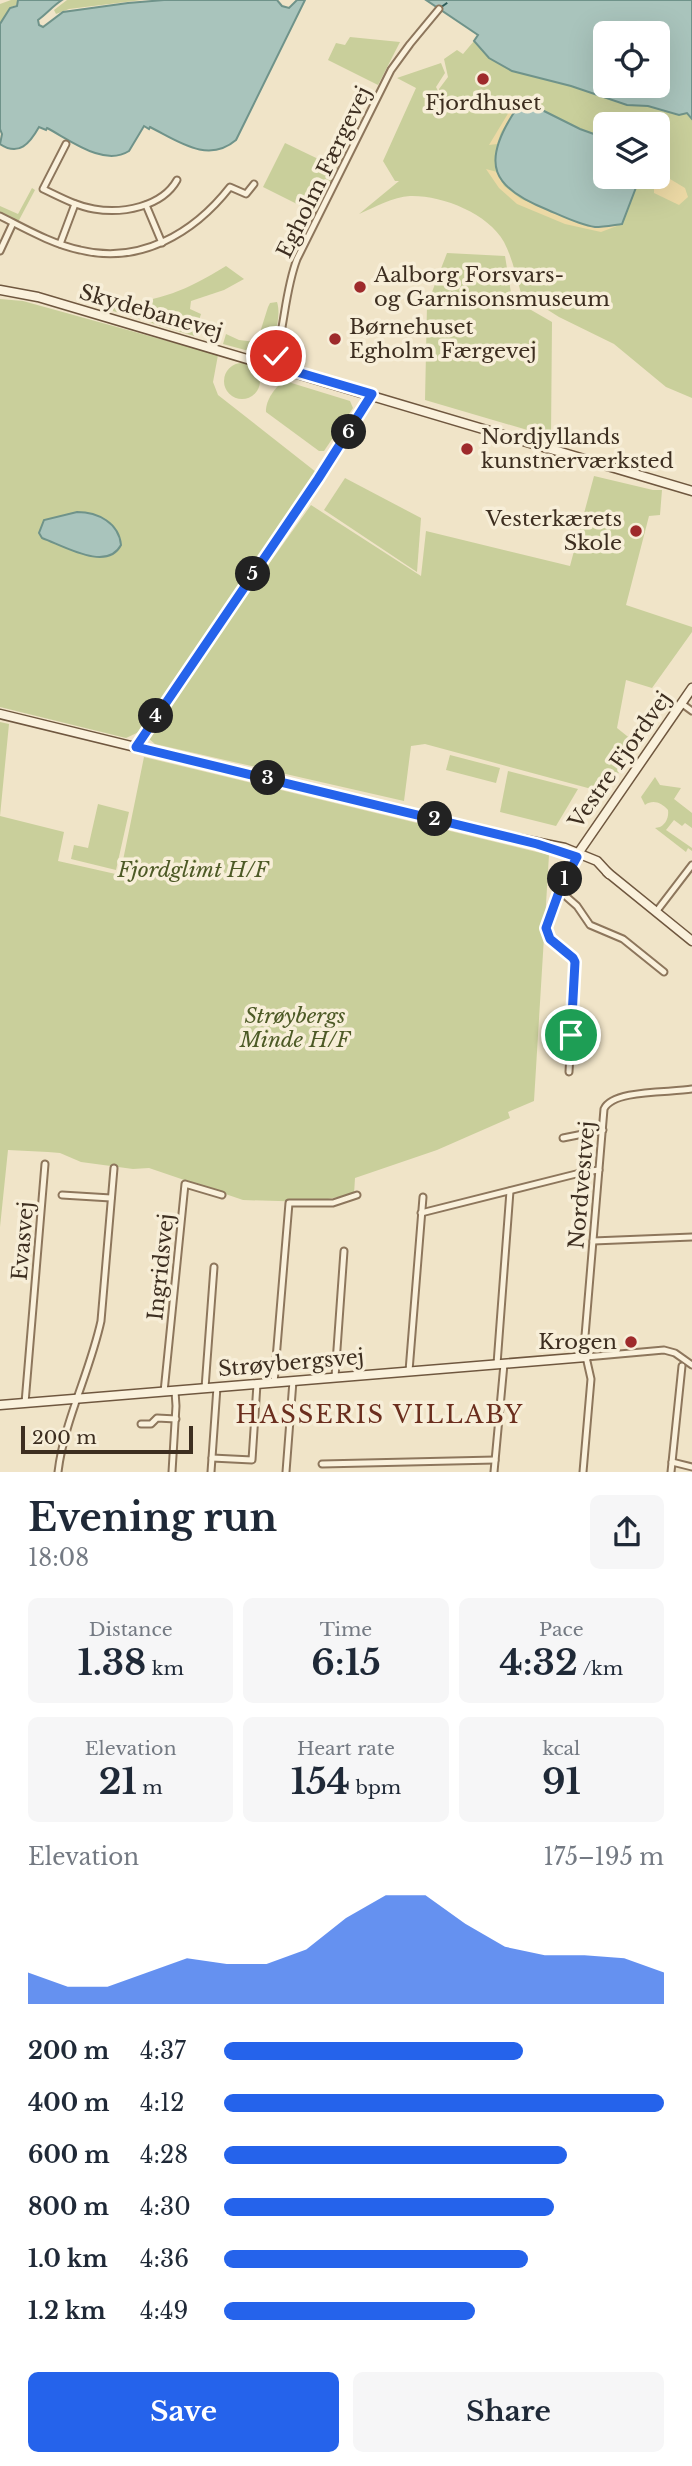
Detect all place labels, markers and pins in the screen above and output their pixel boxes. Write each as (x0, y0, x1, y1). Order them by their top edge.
marker: Fjordhuset (475, 71, 491, 87)
place label: Fjordhuset (425, 90, 541, 116)
place label: Aalborg Forsvars- og Garnisonsmuseum (373, 262, 610, 312)
marker: Aalborg Forsvars- og Garnisonsmuseum (352, 279, 368, 295)
place label: Børnehuset Egholm Færgevej (349, 314, 537, 364)
pin (246, 326, 306, 386)
marker: Børnehuset Egholm Færgevej (327, 331, 343, 347)
pin: 6 (332, 414, 366, 450)
place label: Nordjyllands kunstnerværksted (481, 424, 674, 474)
marker: Nordjyllands kunstnerværksted (459, 441, 475, 457)
place label: Vesterkærets Skole (485, 506, 622, 556)
marker: Vesterkærets Skole (628, 523, 644, 539)
pin: 5 (236, 556, 270, 592)
pin: 4 (138, 698, 174, 734)
pin: 3 (250, 760, 286, 796)
pin: 2 (418, 802, 452, 836)
pin: 1 (548, 862, 582, 896)
pin (541, 1005, 601, 1065)
place label: Krogen (538, 1329, 617, 1355)
marker: Krogen (623, 1334, 639, 1350)

